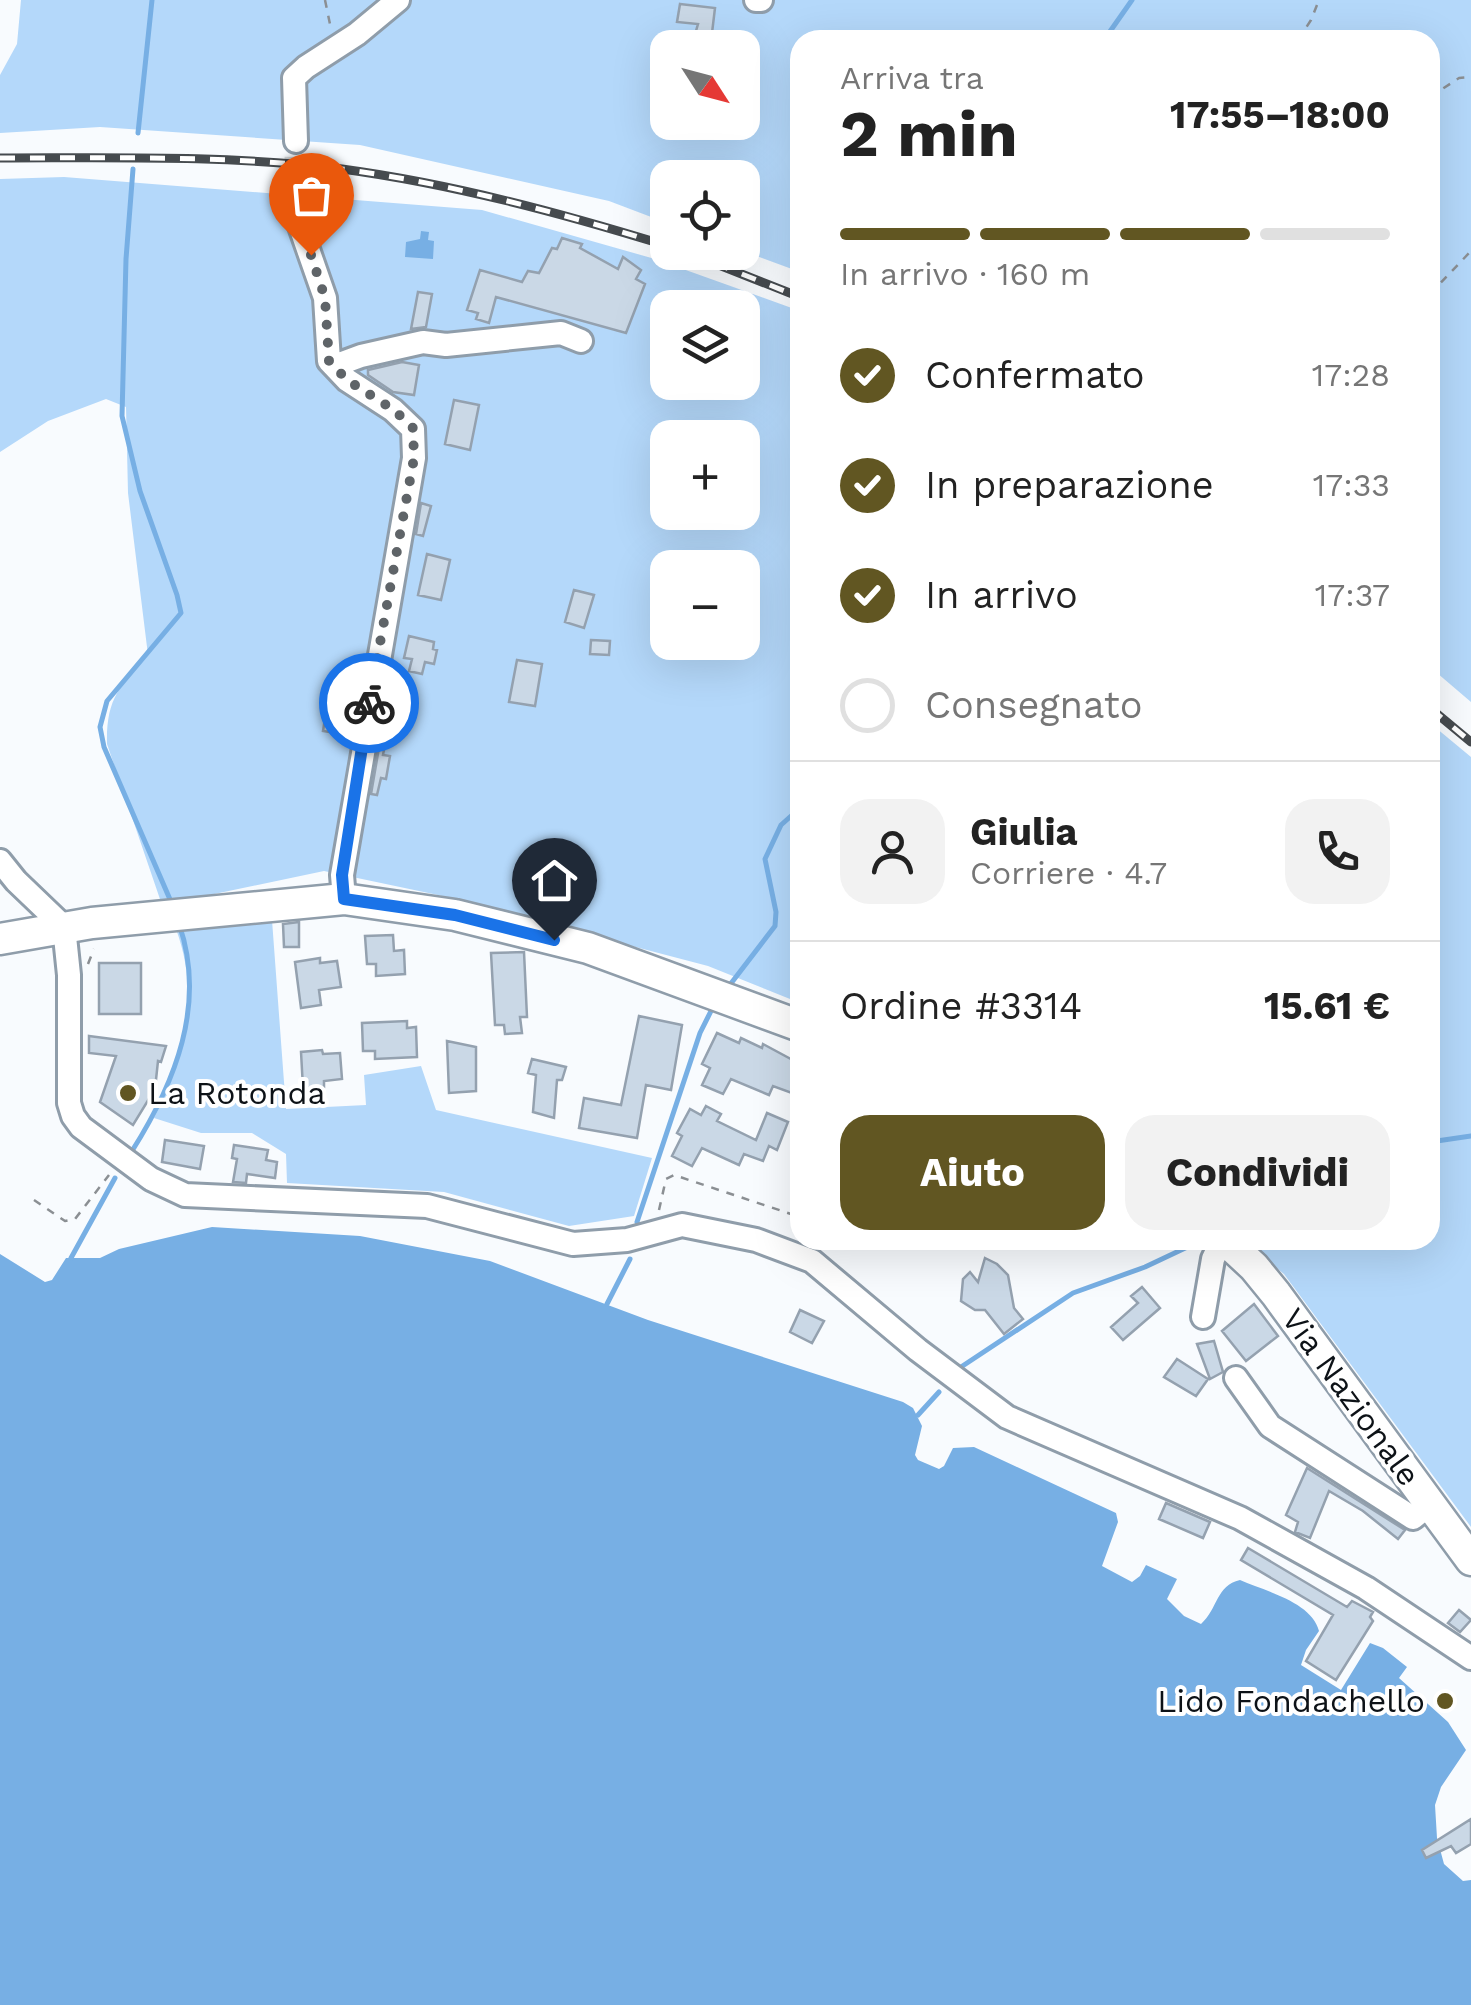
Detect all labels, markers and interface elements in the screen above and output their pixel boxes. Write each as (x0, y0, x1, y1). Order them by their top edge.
north arrow (650, 30, 760, 140)
map controls (650, 30, 760, 660)
text: Arriva tra (840, 59, 984, 97)
text: 17:55–18:00 (1170, 93, 1390, 137)
text: 2 min (840, 96, 1018, 172)
pin (269, 153, 354, 256)
button: locate (650, 160, 760, 270)
icon: bag (284, 168, 339, 223)
text: In arrivo · 160 m (840, 255, 1090, 293)
button: layers (650, 290, 760, 400)
icon: check (840, 348, 895, 403)
text: Confermato (925, 353, 1145, 397)
text: 17:28 (1312, 356, 1390, 394)
button: + (650, 420, 760, 530)
icon: check (840, 458, 895, 513)
text: In preparazione (925, 463, 1214, 507)
text: 17:33 (1313, 466, 1390, 504)
button: − (650, 550, 760, 660)
icon: check (840, 568, 895, 623)
text: In arrivo (925, 573, 1078, 617)
text: 17:37 (1315, 576, 1390, 614)
courier (319, 653, 419, 753)
icon: bike (342, 676, 397, 731)
text: Consegnato (925, 683, 1143, 727)
button: person (840, 799, 945, 904)
button: phone (1285, 799, 1390, 904)
text: Giulia (970, 810, 1078, 854)
pin (512, 838, 597, 941)
icon: home (527, 853, 582, 908)
text: Corriere · 4.7 (970, 854, 1167, 892)
text: Ordine #3314 (840, 984, 1082, 1028)
text: 15.61 € (1264, 984, 1390, 1028)
place label: La Rotonda (148, 1074, 326, 1112)
marker: La Rotonda (117, 1082, 139, 1104)
button: Aiuto (840, 1115, 1105, 1230)
button: Condividi (1125, 1115, 1390, 1230)
street label: Via Nazionale (1274, 1301, 1428, 1493)
place label: Lido Fondachello (1157, 1682, 1425, 1720)
marker: Lido Fondachello (1434, 1690, 1456, 1712)

